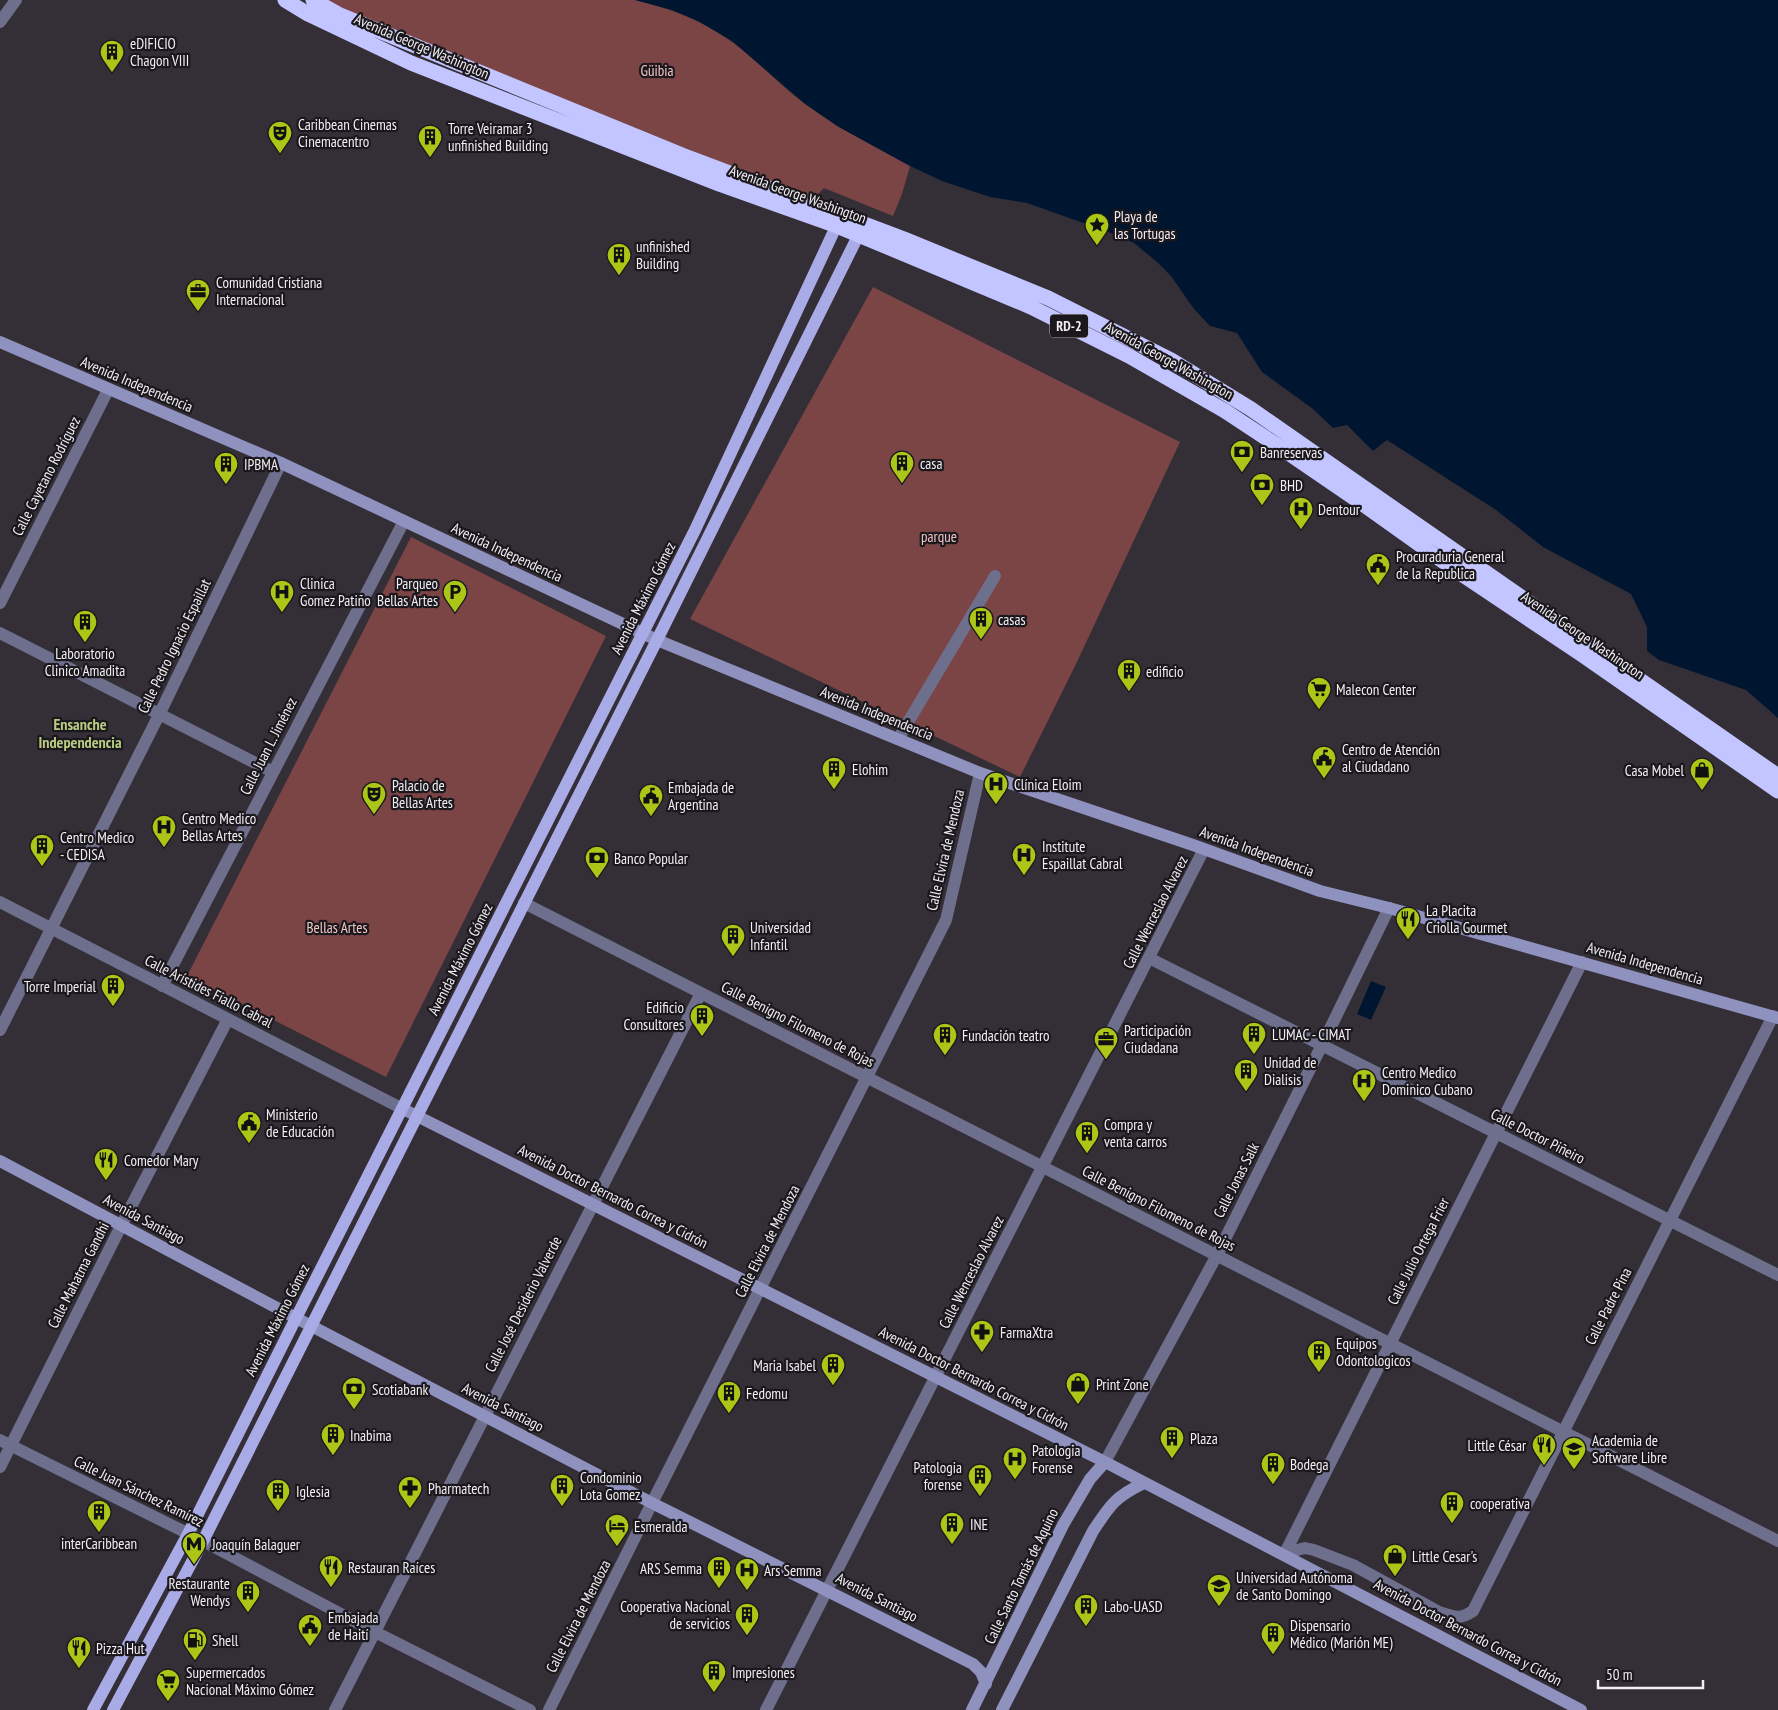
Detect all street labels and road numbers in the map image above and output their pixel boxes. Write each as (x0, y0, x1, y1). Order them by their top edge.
street label: Avenida George Washington (352, 9, 492, 83)
street label: Avenida George Washington (727, 160, 869, 228)
road number: RD-2 (1050, 314, 1088, 338)
street label: Avenida George Washington (1101, 317, 1237, 403)
street label: Avenida Independencia (78, 352, 196, 416)
street label: Calle Cayetano Rodríguez (8, 413, 84, 539)
street label: Avenida Independencia (449, 518, 565, 586)
street label: Avenida Máximo Gómez (606, 539, 680, 657)
street label: Calle Pedro Ignacio Espaillat (133, 576, 215, 716)
street label: Avenida George Washington (1518, 587, 1648, 683)
street label: Avenida Independencia (818, 682, 936, 744)
street label: Calle Juan L. Jiménez (235, 694, 301, 798)
street label: Calle Elvira de Mendoza (922, 788, 968, 912)
street label: Avenida Independencia (1197, 822, 1317, 880)
street label: Calle Wenceslao Alvarez (1118, 852, 1192, 972)
street label: Avenida Máximo Gómez (423, 900, 497, 1018)
street label: Avenida Independencia (1585, 937, 1705, 989)
street label: Calle Arístides Fiallo Cabral (142, 950, 277, 1032)
street label: Calle Benigno Filomeno de Rojas (718, 977, 878, 1071)
street label: Calle Doctor Piñeiro (1488, 1104, 1588, 1168)
street label: Calle Jonas Salk (1209, 1139, 1263, 1221)
street label: Avenida Doctor Bernardo Correa y Cidrón (515, 1140, 711, 1252)
street label: Calle Benigno Filomeno de Rojas (1079, 1161, 1239, 1255)
street label: Calle Elvira de Mendoza (730, 1182, 804, 1300)
street label: Avenida Santiago (100, 1190, 188, 1248)
street label: Calle Julio Ortega Frier (1383, 1193, 1454, 1308)
street label: Calle Wenceslao Alvarez (934, 1212, 1008, 1332)
street label: Calle Mahatma Gandhi (43, 1219, 113, 1331)
street label: Calle José Desiderio Valverde (480, 1233, 566, 1375)
street label: Avenida Máximo Gómez (240, 1261, 314, 1379)
street label: Calle Padre Pina (1580, 1264, 1636, 1348)
street label: Avenida Doctor Bernardo Correa y Cidrón (876, 1322, 1072, 1434)
street label: Avenida Santiago (459, 1378, 547, 1436)
street label: Calle Juan Sánchez Ramírez (71, 1451, 207, 1531)
street label: Calle Santo Tomás de Aquino (980, 1505, 1062, 1647)
street label: Calle Elvira de Mendoza (541, 1557, 615, 1675)
street label: Avenida Santiago (833, 1568, 921, 1626)
street label: Avenida Doctor Bernardo Correa y Cidrón (1371, 1574, 1565, 1690)

